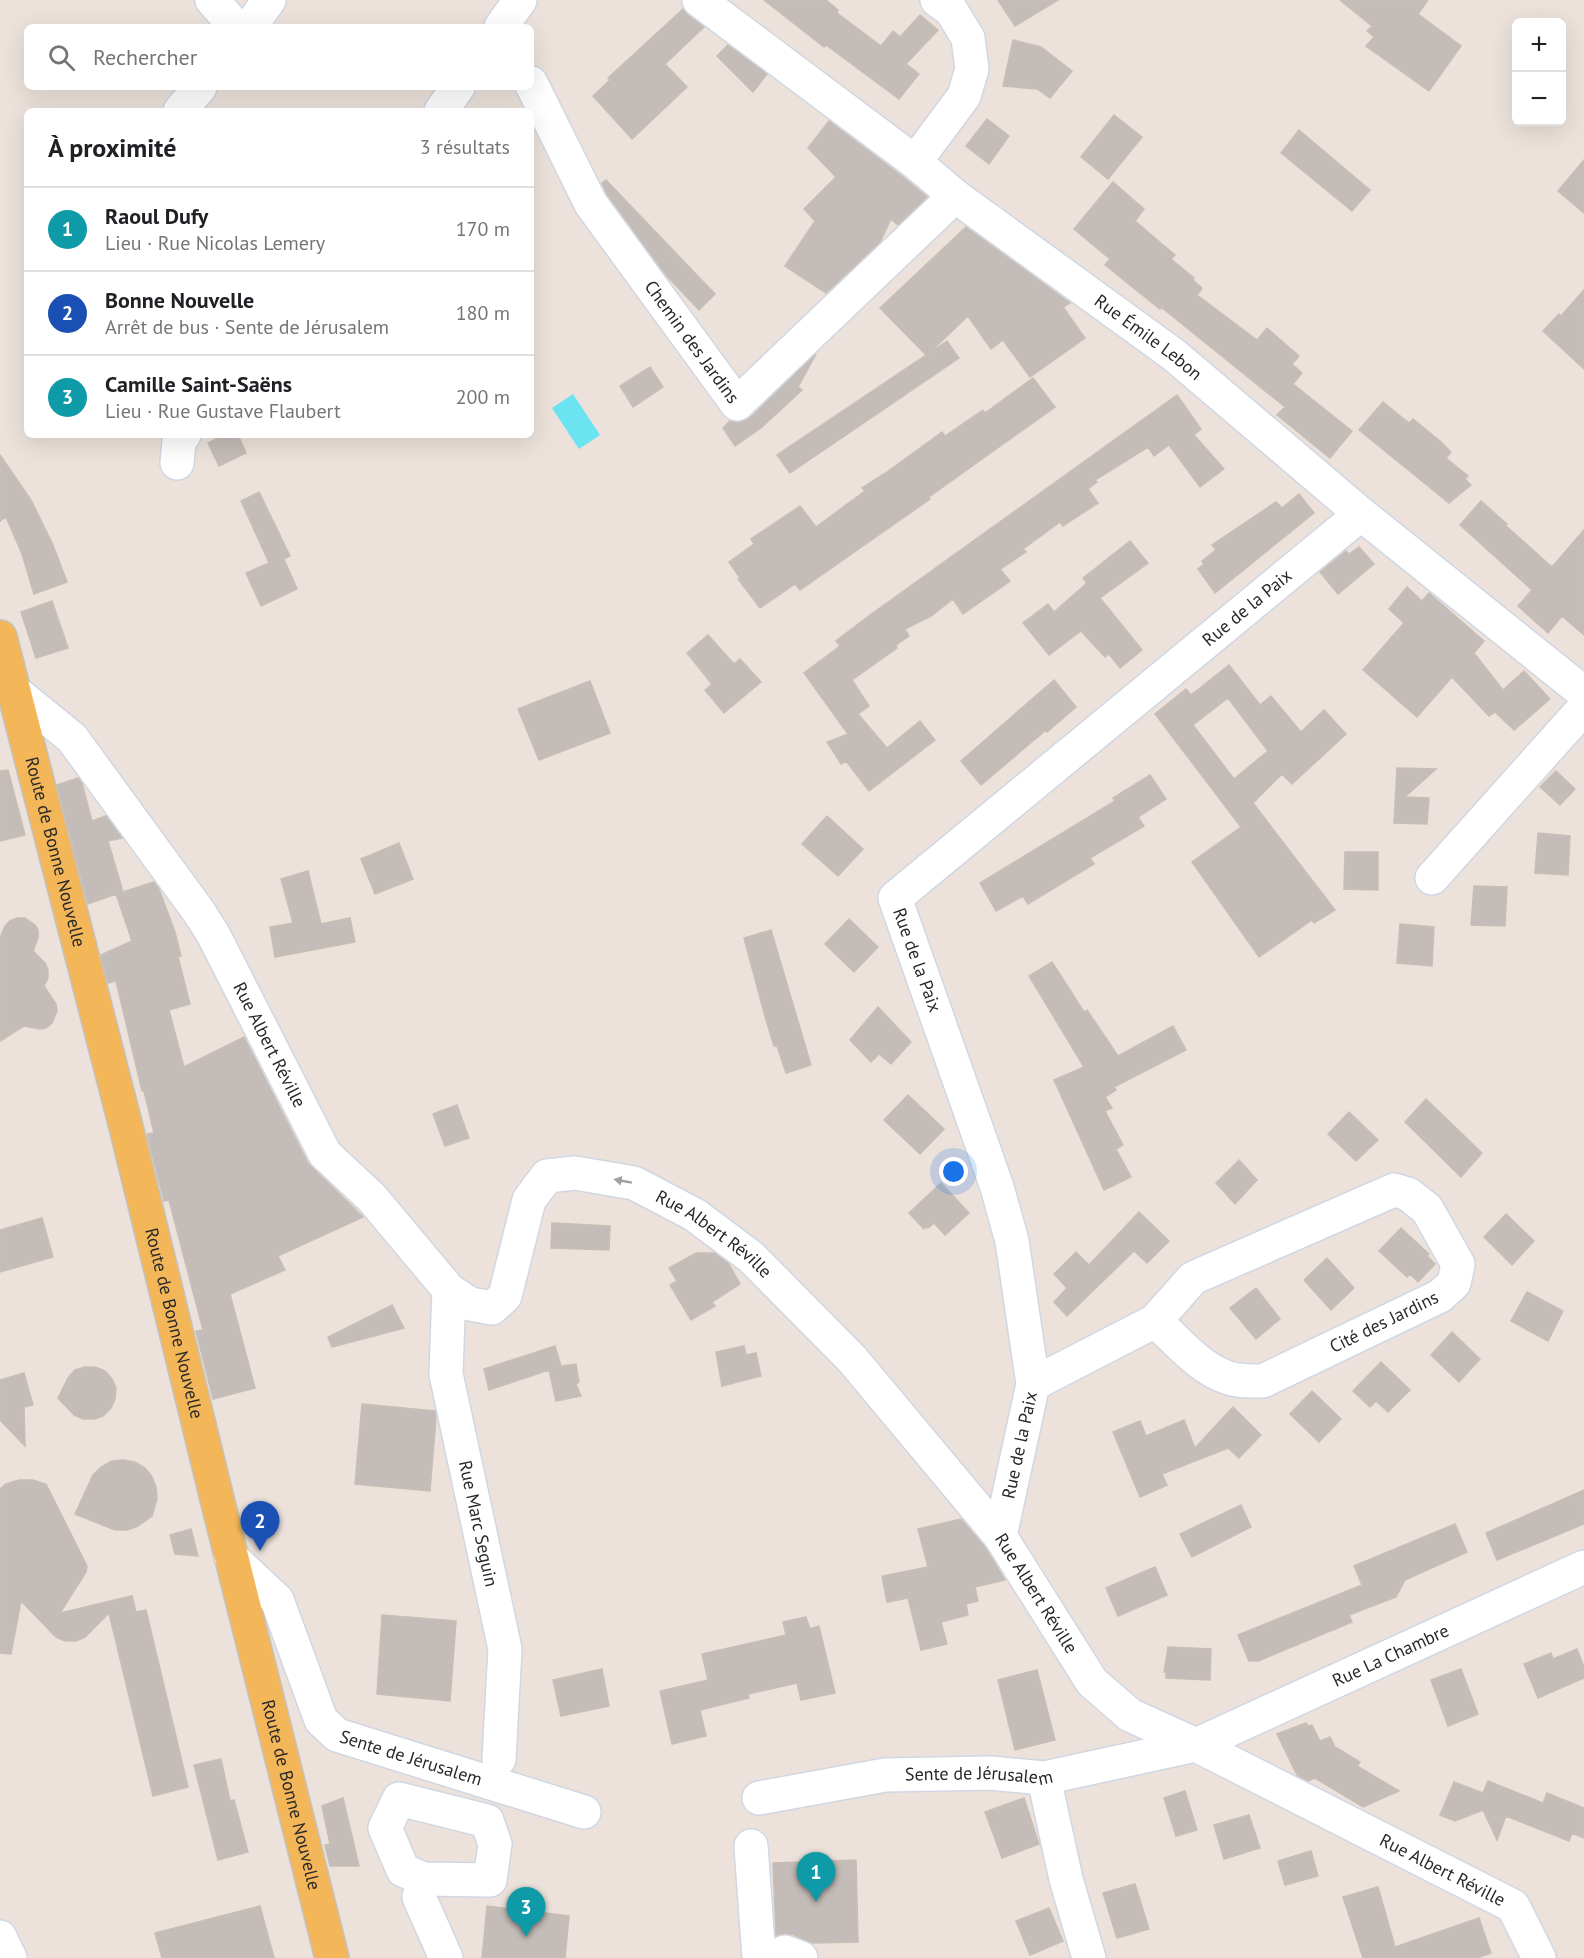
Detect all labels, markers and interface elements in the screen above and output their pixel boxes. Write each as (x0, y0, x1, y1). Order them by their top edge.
map controls (1512, 18, 1566, 126)
button: + (1512, 18, 1566, 72)
search box (24, 24, 534, 90)
icon: search (45, 41, 78, 74)
text: Rechercher (93, 43, 197, 71)
button: − (1512, 72, 1566, 126)
text: À proximité (48, 131, 176, 164)
text: 3 résultats (420, 134, 510, 160)
text: Raoul Dufy (105, 202, 208, 230)
text: 1 (62, 216, 73, 242)
text: 170 m (456, 216, 510, 242)
text: Lieu · Rue Nicolas Lemery (105, 230, 325, 256)
street label: Chemin des Jardins (640, 276, 745, 408)
text: Bonne Nouvelle (105, 286, 254, 314)
street label: Rue Émile Lebon (1090, 289, 1207, 385)
text: 2 (62, 300, 73, 326)
text: 180 m (456, 300, 510, 326)
text: Arrêt de bus · Sente de Jérusalem (105, 314, 389, 340)
text: Camille Saint-Saëns (105, 370, 292, 398)
text: 3 (62, 384, 73, 410)
text: 200 m (456, 384, 510, 410)
text: Lieu · Rue Gustave Flaubert (105, 398, 341, 424)
street label: Rue de la Paix (1197, 564, 1296, 651)
street label: Route de Bonne Nouvelle (20, 754, 91, 949)
street label: Rue de la Paix (888, 905, 947, 1015)
street label: Rue Albert Réville (228, 978, 311, 1111)
your location (939, 1157, 968, 1186)
one-way arrow (614, 1177, 633, 1186)
street label: Rue Albert Réville (652, 1185, 777, 1282)
street label: Route de Bonne Nouvelle (140, 1226, 209, 1421)
street label: Cité des Jardins (1326, 1285, 1442, 1358)
street label: Rue de la Paix (996, 1389, 1042, 1501)
street label: Rue Marc Seguin (454, 1458, 503, 1589)
pin: 2 (240, 1502, 280, 1551)
street label: Rue Albert Réville (990, 1529, 1083, 1658)
street label: Rue La Chambre (1329, 1619, 1452, 1692)
street label: Route de Bonne Nouvelle (257, 1697, 327, 1892)
street label: Sente de Jérusalem (337, 1725, 485, 1791)
street label: Sente de Jérusalem (905, 1761, 1055, 1790)
street label: Rue Albert Réville (1376, 1828, 1509, 1911)
pin: 1 (796, 1852, 836, 1902)
pin: 3 (506, 1888, 546, 1937)

